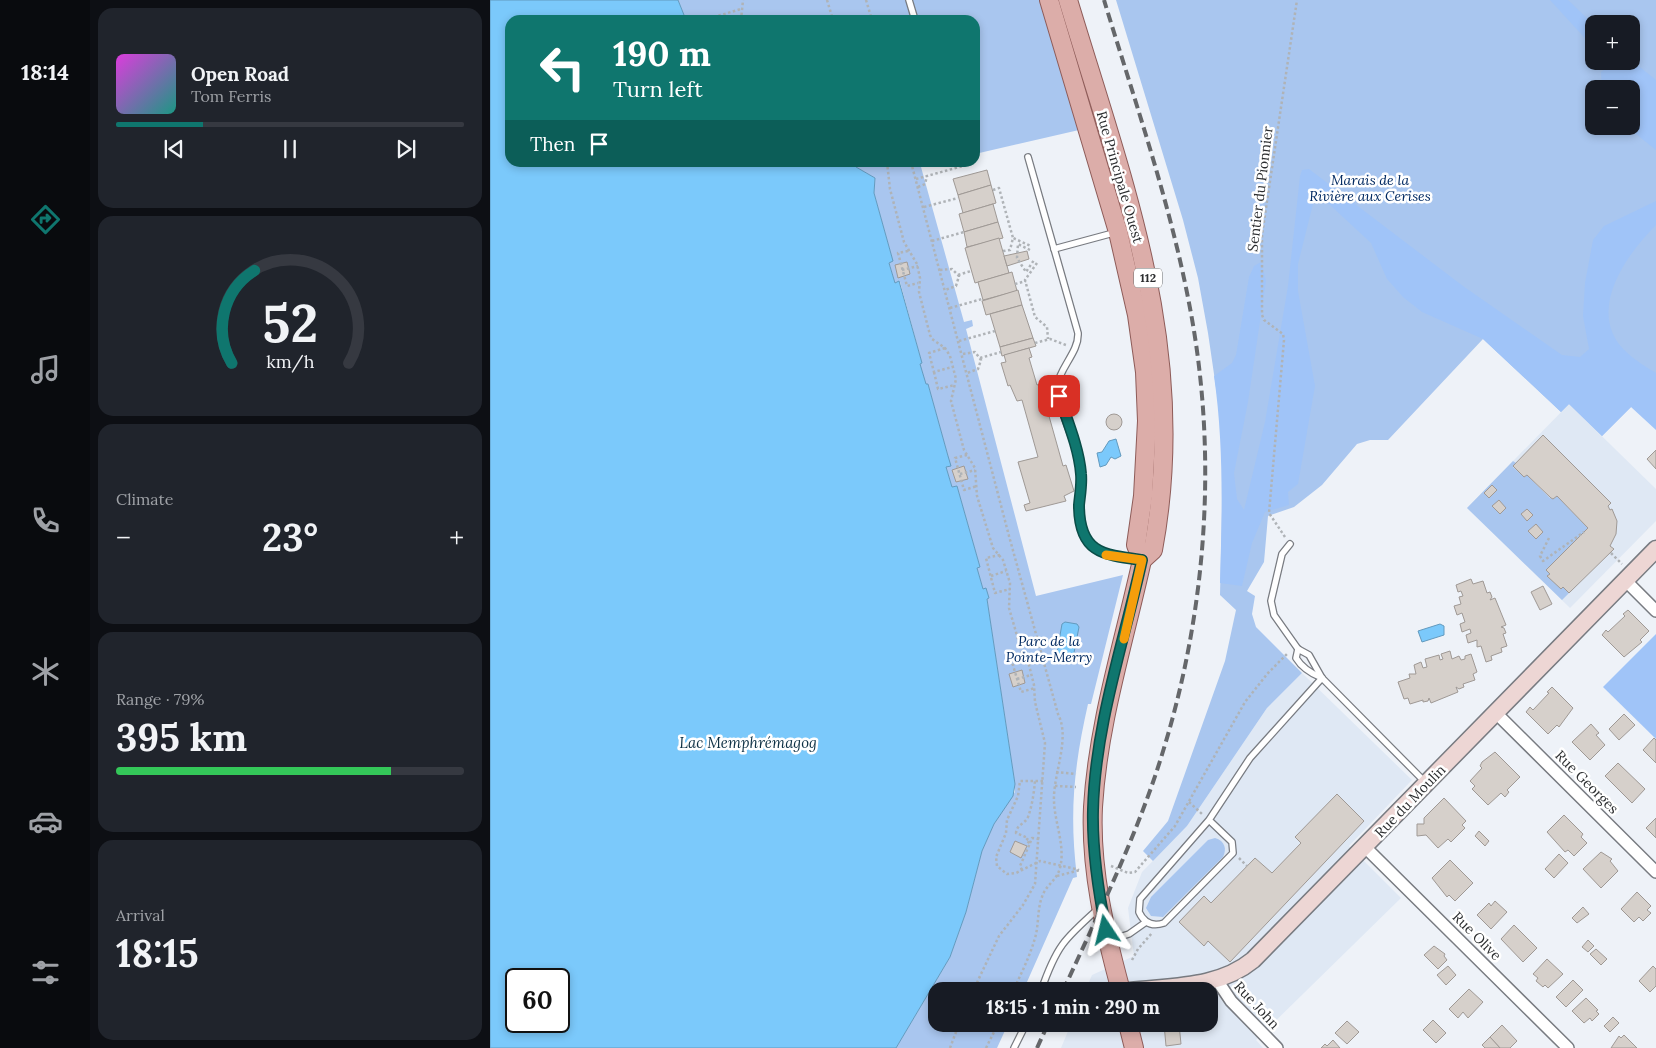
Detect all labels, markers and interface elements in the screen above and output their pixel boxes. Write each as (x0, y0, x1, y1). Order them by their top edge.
map controls (1585, 15, 1640, 135)
button: + (1585, 15, 1640, 70)
text: 190 m (613, 31, 711, 76)
icon: left (530, 35, 595, 100)
text: 18:14 (21, 58, 69, 86)
text: Open Road (191, 62, 289, 86)
text: Turn left (613, 75, 703, 103)
button: − (1585, 80, 1640, 135)
text: Tom Ferris (191, 86, 271, 106)
street label: Rue Principale Ouest (1093, 109, 1148, 246)
street label: Sentier du Pionnier (1243, 125, 1277, 253)
icon: arrive (585, 130, 613, 158)
text: Then (530, 132, 575, 156)
icon: previous (160, 135, 188, 163)
icon: pause (276, 135, 304, 163)
icon: next (392, 135, 420, 163)
park label: Marais de la Rivière aux Cerises (1309, 171, 1431, 205)
icon: directions (28, 202, 63, 237)
road number: 112 (1134, 268, 1162, 288)
text: 52 (262, 290, 318, 356)
text: km/h (266, 350, 314, 373)
icon: music (28, 352, 63, 387)
pin (1038, 375, 1080, 417)
icon: arrive (1045, 382, 1073, 410)
text: Climate (116, 489, 173, 509)
icon: phone (28, 503, 63, 538)
text: 23° (262, 513, 318, 561)
text: − (116, 520, 131, 556)
text: + (449, 520, 464, 556)
park label: Parc de la Pointe-Merry (1006, 632, 1092, 666)
icon: climate (28, 654, 63, 689)
text: Range · 79% (116, 689, 204, 709)
text: 395 km (116, 713, 247, 761)
water label: Lac Memphrémagog (679, 733, 817, 752)
street label: Rue Georges (1551, 746, 1623, 818)
street label: Rue du Moulin (1371, 760, 1450, 841)
icon: car (28, 804, 63, 839)
position arrow (1079, 903, 1131, 955)
text: Arrival (116, 905, 165, 925)
street label: Rue Olive (1449, 908, 1506, 965)
text: 18:15 (116, 929, 199, 977)
icon: filters (28, 955, 63, 990)
speed limit sign: 60 (505, 968, 570, 1033)
street label: Rue John (1230, 977, 1284, 1033)
text: 18:15 · 1 min · 290 m (986, 995, 1160, 1019)

